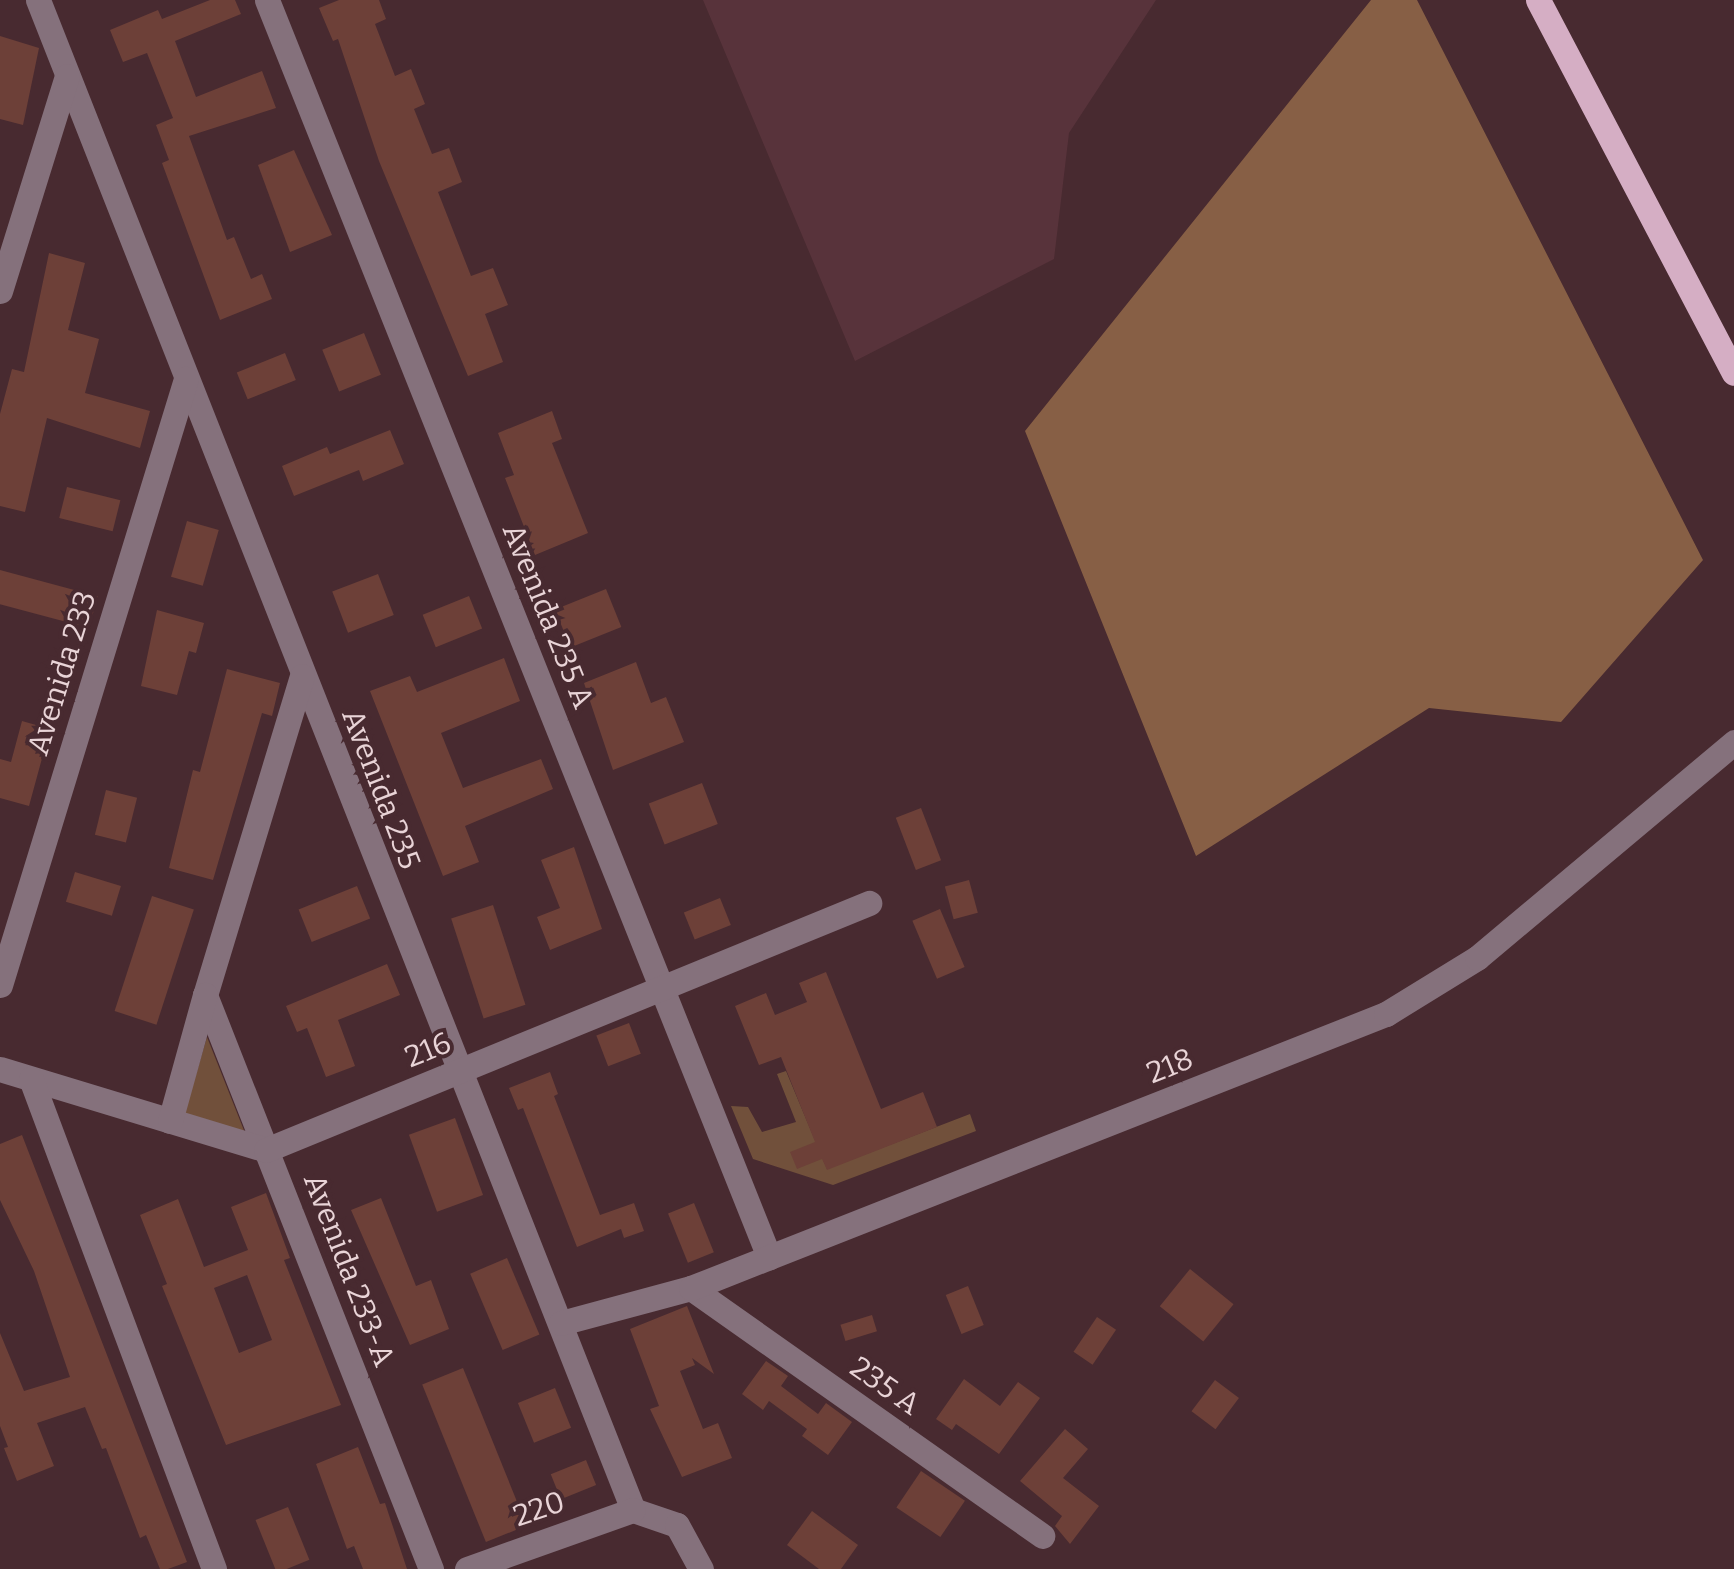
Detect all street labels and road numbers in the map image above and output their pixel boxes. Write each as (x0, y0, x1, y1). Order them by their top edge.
street label: Avenida 235 A (495, 518, 601, 714)
street label: Avenida 233 (20, 587, 104, 759)
street label: Avenida 235 (334, 704, 428, 874)
street label: 216 (400, 1025, 456, 1075)
street label: 218 (1142, 1041, 1198, 1091)
street label: Avenida 233-A (296, 1169, 402, 1371)
street label: 235 A (843, 1349, 927, 1423)
street label: 220 (509, 1484, 569, 1534)

